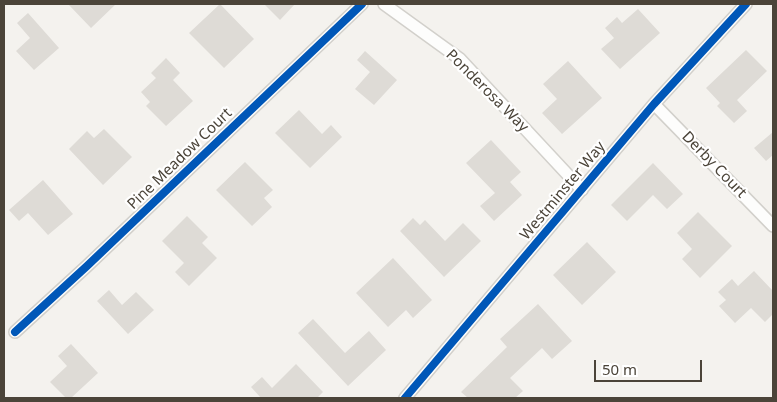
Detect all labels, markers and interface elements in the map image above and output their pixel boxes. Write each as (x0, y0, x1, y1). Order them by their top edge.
street label: Ponderosa Way (442, 46, 532, 136)
street label: Pine Meadow Court (124, 105, 236, 213)
street label: Derby Court (678, 128, 750, 202)
street label: Westminster Way (517, 138, 609, 244)
scale bar (597, 350, 704, 382)
text: 50 m (602, 359, 637, 379)

